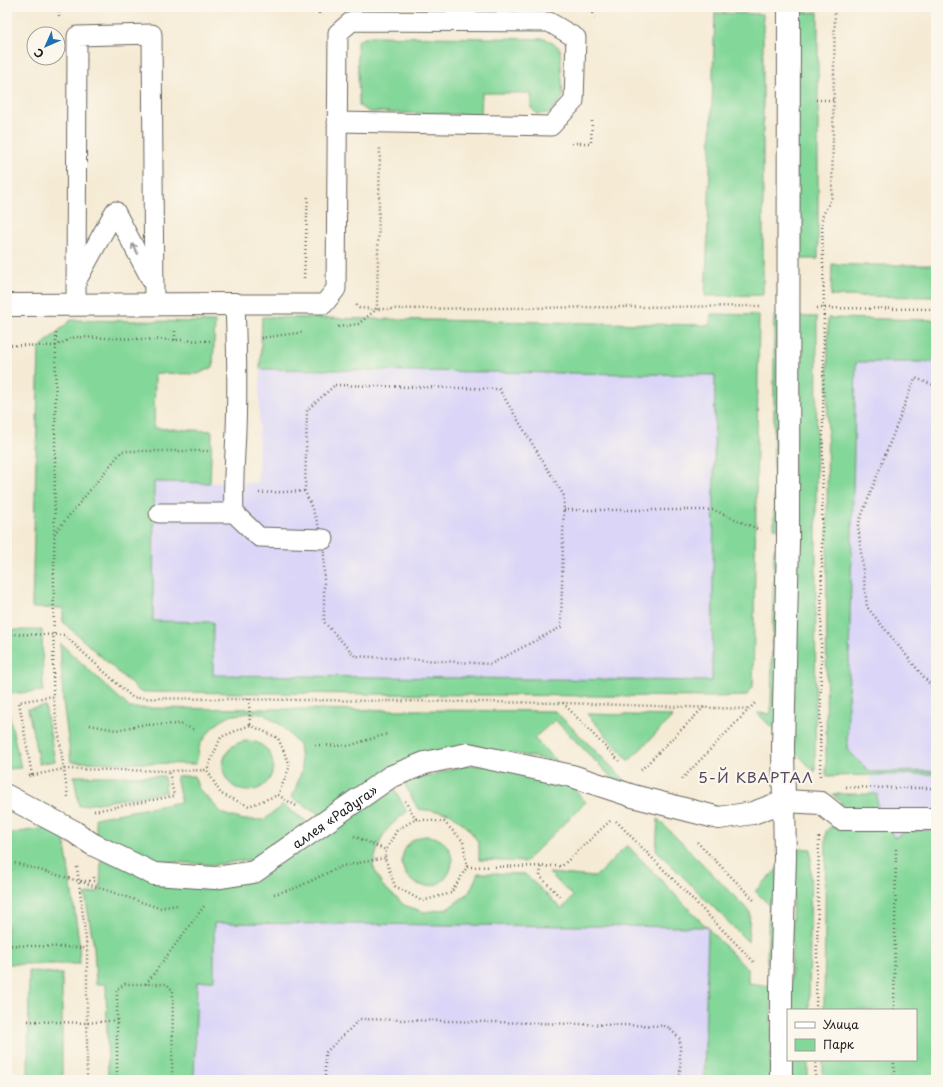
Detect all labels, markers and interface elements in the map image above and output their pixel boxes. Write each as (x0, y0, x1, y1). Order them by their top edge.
north arrow (26, 26, 66, 66)
text: С (30, 44, 48, 62)
one-way arrow (131, 244, 139, 256)
district label: 5-Й КВАРТАЛ (698, 765, 814, 788)
street label: аллея «Радуга» (288, 780, 381, 852)
legend (787, 1009, 917, 1061)
text: Улица (823, 1015, 859, 1033)
text: Парк (823, 1035, 855, 1053)

